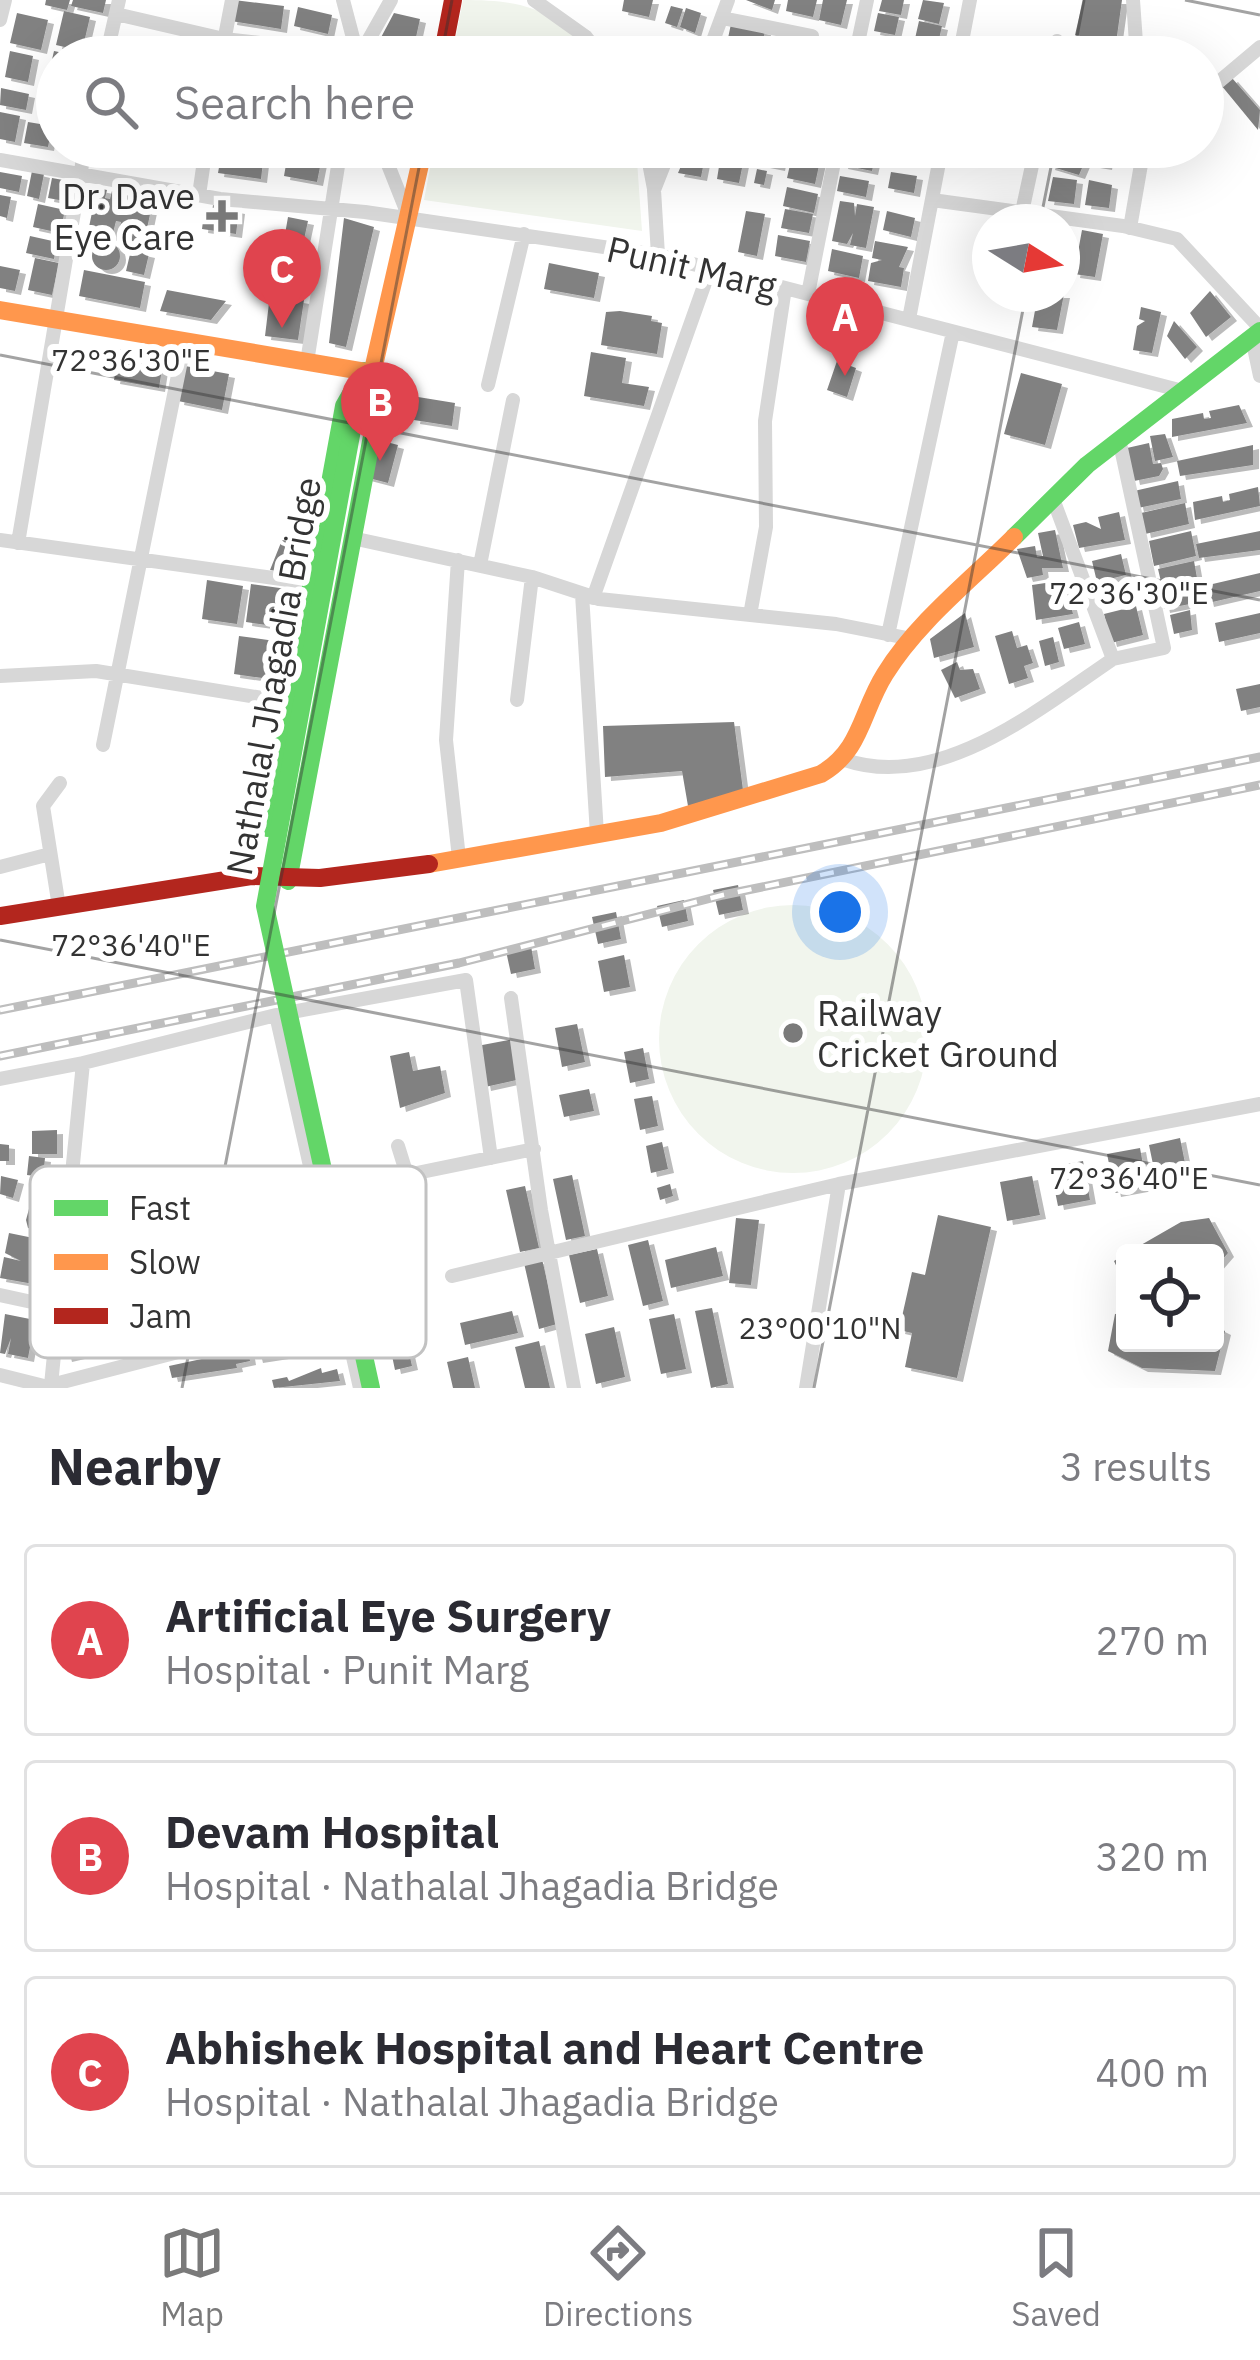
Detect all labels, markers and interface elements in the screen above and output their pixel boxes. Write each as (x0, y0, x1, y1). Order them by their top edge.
search box (36, 36, 1224, 168)
icon: search (78, 69, 144, 135)
text: Search here (174, 73, 415, 131)
place label: Dr. Dave Eye Care (54, 172, 195, 260)
marker: Dr. Dave Eye Care (206, 200, 238, 232)
north arrow (972, 204, 1080, 312)
street label: Punit Marg (603, 225, 781, 309)
pin: C (243, 229, 321, 328)
pin: A (806, 277, 884, 376)
text: 72°36'30"E (51, 340, 211, 379)
pin: B (341, 362, 419, 461)
street label: Nathalal Jhagadia Bridge (215, 473, 331, 879)
text: 72°36'30"E (1049, 573, 1209, 612)
your location (810, 882, 870, 942)
text: 72°36'40"E (51, 925, 211, 964)
place label: Railway Cricket Ground (817, 989, 1059, 1077)
marker: Railway Cricket Ground (780, 1020, 806, 1046)
text: 72°36'40"E (1049, 1158, 1209, 1197)
legend (30, 1166, 426, 1358)
text: Fast (129, 1186, 191, 1229)
text: Slow (129, 1240, 201, 1283)
map controls (1116, 1244, 1224, 1352)
button: locate (1116, 1244, 1224, 1352)
text: Jam (129, 1294, 192, 1337)
text: 23°00'10"N (738, 1308, 902, 1347)
text: Nearby (48, 1433, 221, 1499)
text: 3 results (1060, 1441, 1212, 1492)
text: Artificial Eye Surgery (165, 1586, 611, 1644)
text: A (77, 1615, 103, 1666)
text: 270 m (1096, 1615, 1209, 1666)
text: Hospital · Punit Marg (165, 1644, 529, 1695)
text: Devam Hospital (165, 1802, 499, 1860)
text: B (77, 1831, 103, 1882)
text: 320 m (1096, 1831, 1209, 1882)
text: Hospital · Nathalal Jhagadia Bridge (165, 1860, 779, 1911)
text: Abhishek Hospital and Heart Centre (165, 2018, 924, 2076)
text: C (77, 2047, 103, 2098)
text: 400 m (1096, 2047, 1209, 2098)
text: Hospital · Nathalal Jhagadia Bridge (165, 2076, 779, 2127)
tab: Map (159, 2220, 225, 2335)
tab: Directions (543, 2220, 693, 2335)
tab: Saved (1011, 2220, 1101, 2335)

